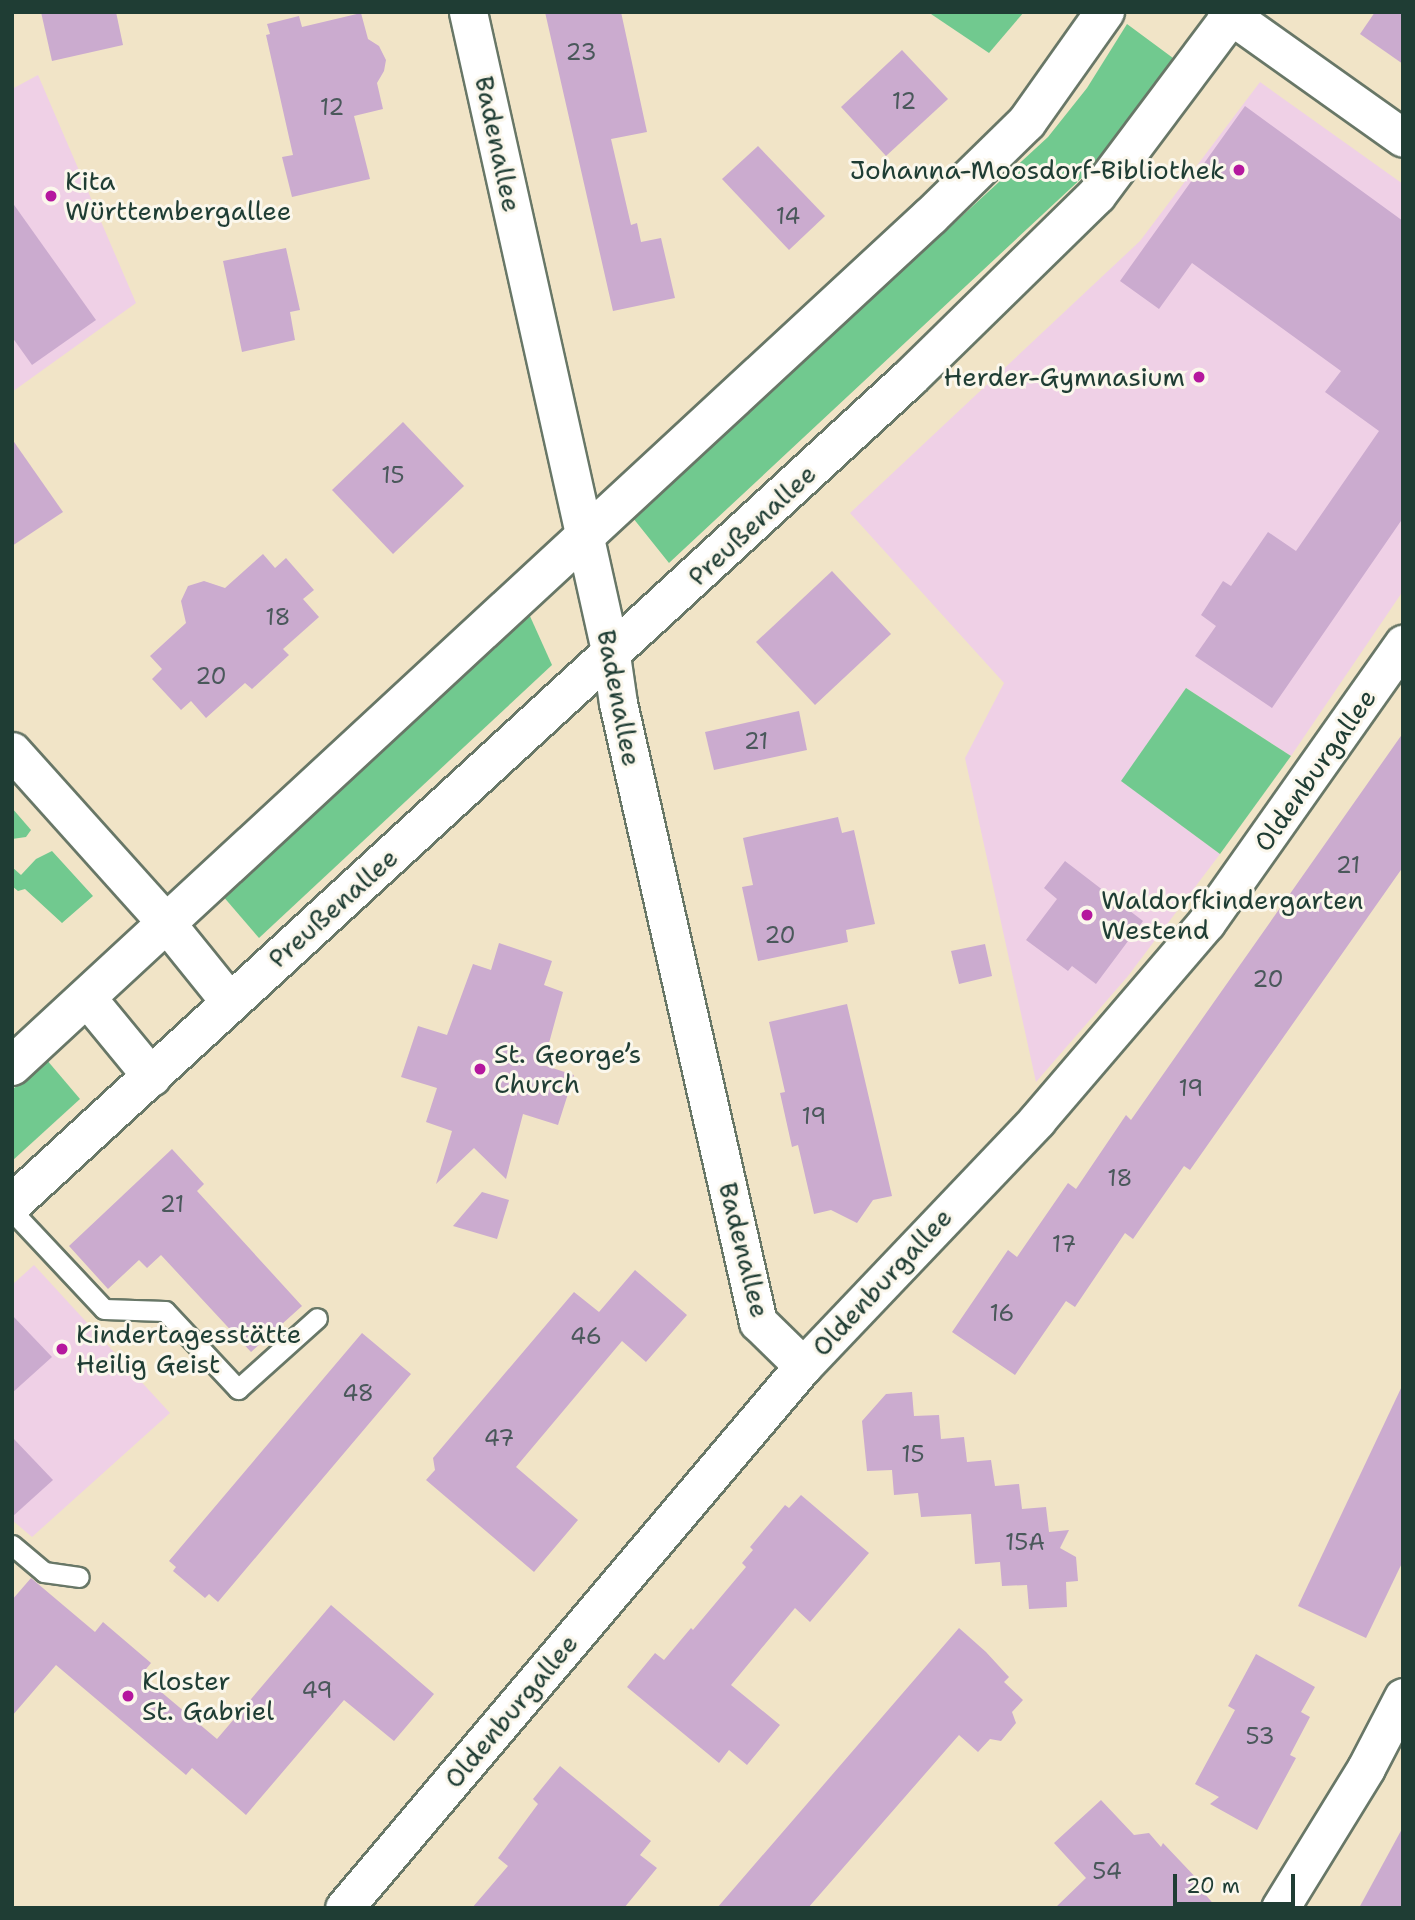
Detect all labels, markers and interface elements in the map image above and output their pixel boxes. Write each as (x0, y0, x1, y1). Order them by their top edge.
house number: 23 (565, 38, 597, 66)
street label: Badenallee (468, 73, 528, 215)
house number: 12 (892, 87, 916, 115)
house number: 12 (320, 93, 344, 121)
place label: Johanna-Moosdorf-Bibliothek (850, 154, 1225, 186)
marker: Johanna-Moosdorf-Bibliothek (1231, 162, 1247, 178)
place label: Kita Württembergallee (65, 165, 291, 227)
marker: Kita Württembergallee (43, 188, 59, 204)
house number: 14 (776, 202, 800, 230)
place label: Herder-Gymnasium (944, 361, 1185, 393)
marker: Herder-Gymnasium (1191, 369, 1207, 385)
street label: Preußenallee (682, 458, 822, 592)
house number: 15 (381, 461, 405, 489)
house number: 18 (265, 603, 291, 631)
street label: Badenallee (591, 627, 647, 769)
house number: 20 (195, 662, 227, 690)
street label: Oldenburgallee (1247, 683, 1383, 857)
house number: 21 (744, 727, 768, 755)
street label: Preußenallee (262, 842, 404, 974)
house number: 21 (1336, 851, 1360, 879)
place label: Waldorfkindergarten Westend (1101, 884, 1364, 946)
marker: Waldorfkindergarten Westend (1079, 907, 1095, 923)
house number: 20 (764, 921, 796, 949)
house number: 20 (1252, 965, 1284, 993)
place label: St. George’s Church (494, 1038, 641, 1100)
marker: St. George’s Church (472, 1061, 488, 1077)
house number: 19 (1179, 1074, 1203, 1102)
house number: 19 (802, 1102, 826, 1130)
house number: 18 (1107, 1164, 1133, 1192)
street label: Badenallee (712, 1179, 776, 1321)
house number: 21 (160, 1190, 184, 1218)
street label: Oldenburgallee (805, 1201, 959, 1363)
house number: 17 (1052, 1230, 1076, 1258)
house number: 16 (990, 1299, 1014, 1327)
place label: Kindertagesstätte Heilig Geist (76, 1318, 301, 1380)
house number: 46 (570, 1322, 602, 1350)
marker: Kindertagesstätte Heilig Geist (54, 1341, 70, 1357)
house number: 48 (342, 1379, 374, 1407)
house number: 47 (484, 1424, 514, 1452)
house number: 15 (901, 1440, 925, 1468)
house number: 15A (1005, 1528, 1045, 1556)
street label: Oldenburgallee (438, 1628, 584, 1794)
place label: Kloster St. Gabriel (142, 1665, 274, 1726)
house number: 49 (301, 1676, 333, 1704)
marker: Kloster St. Gabriel (120, 1688, 136, 1704)
house number: 53 (1245, 1722, 1275, 1750)
house number: 54 (1092, 1857, 1122, 1885)
scale bar (1177, 1860, 1300, 1904)
text: 20 m (1186, 1872, 1240, 1900)

